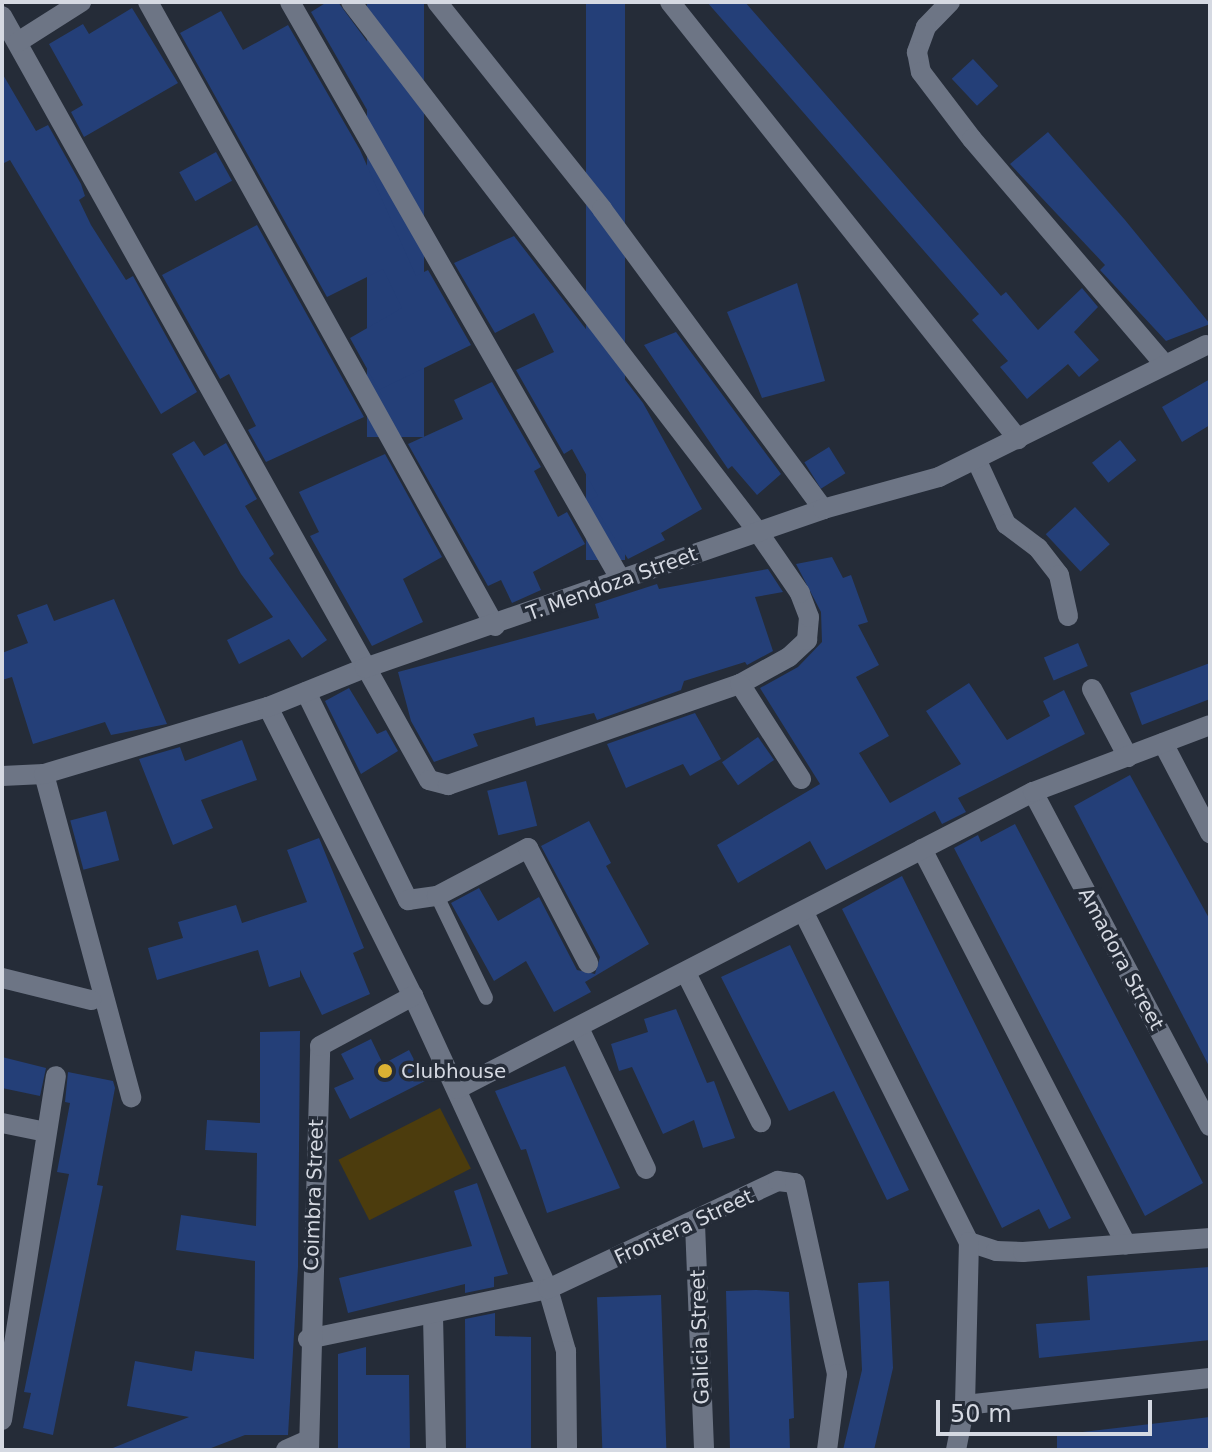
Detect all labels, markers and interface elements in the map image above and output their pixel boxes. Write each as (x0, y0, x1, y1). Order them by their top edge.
street label: T. Mendoza Street (524, 542, 700, 626)
street label: Amadora Street (1073, 884, 1169, 1034)
place label: Clubhouse (401, 1059, 506, 1083)
marker: Clubhouse (376, 1062, 394, 1080)
street label: Coimbra Street (299, 1119, 329, 1271)
street label: Frontera Street (611, 1184, 757, 1270)
street label: Galicia Street (686, 1269, 714, 1405)
scale bar (940, 1384, 1156, 1434)
text: 50 m (950, 1400, 1012, 1428)

